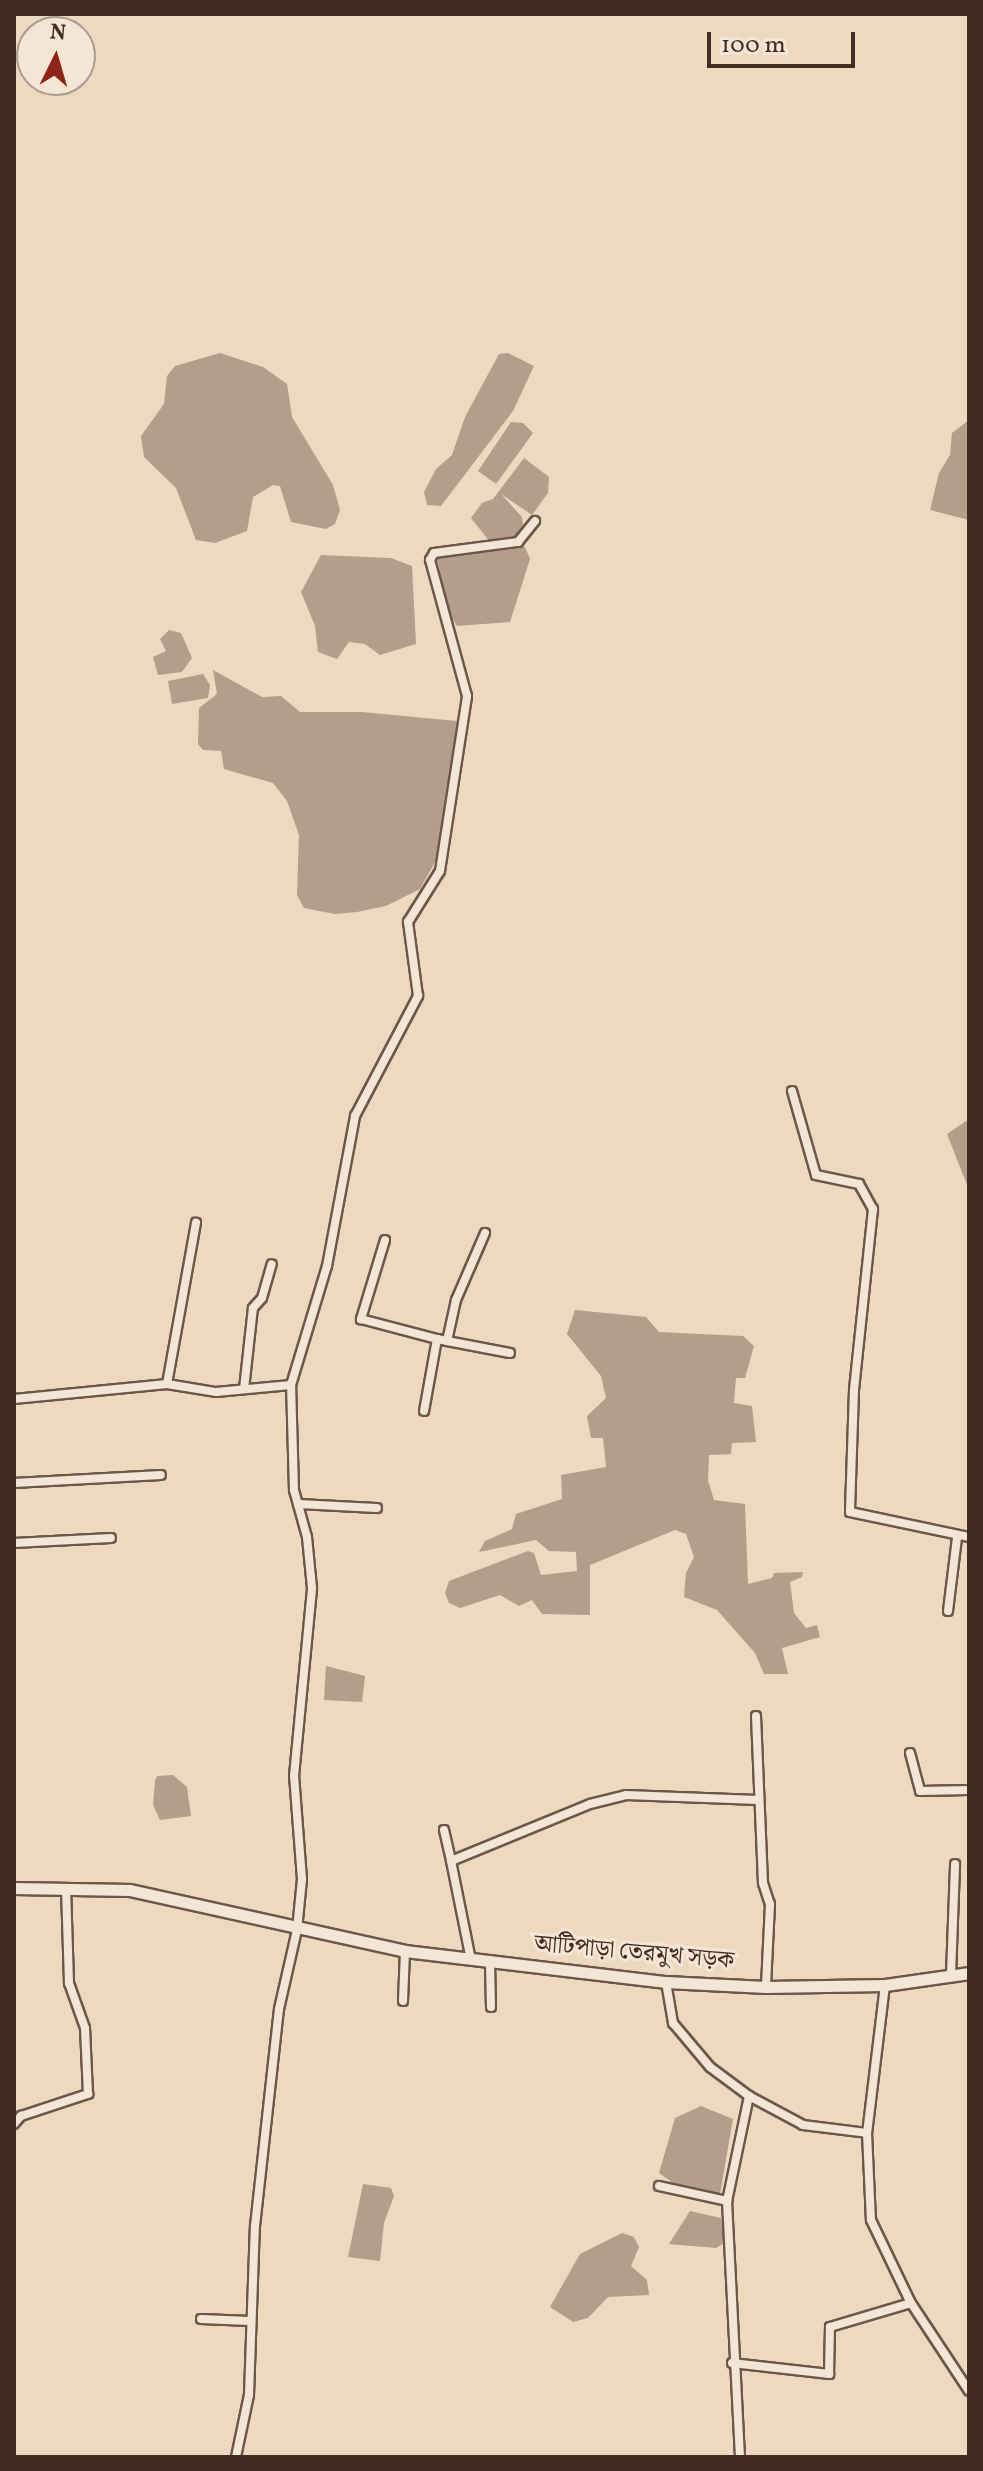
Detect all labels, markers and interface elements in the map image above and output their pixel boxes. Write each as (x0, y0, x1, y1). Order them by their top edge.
north arrow (16, 16, 96, 96)
scale bar (711, 16, 859, 66)
text: N (49, 17, 67, 50)
text: 100 m (721, 29, 786, 63)
street label: আটিপাড়া তেরমুখ সড়ক (533, 1931, 735, 1977)

